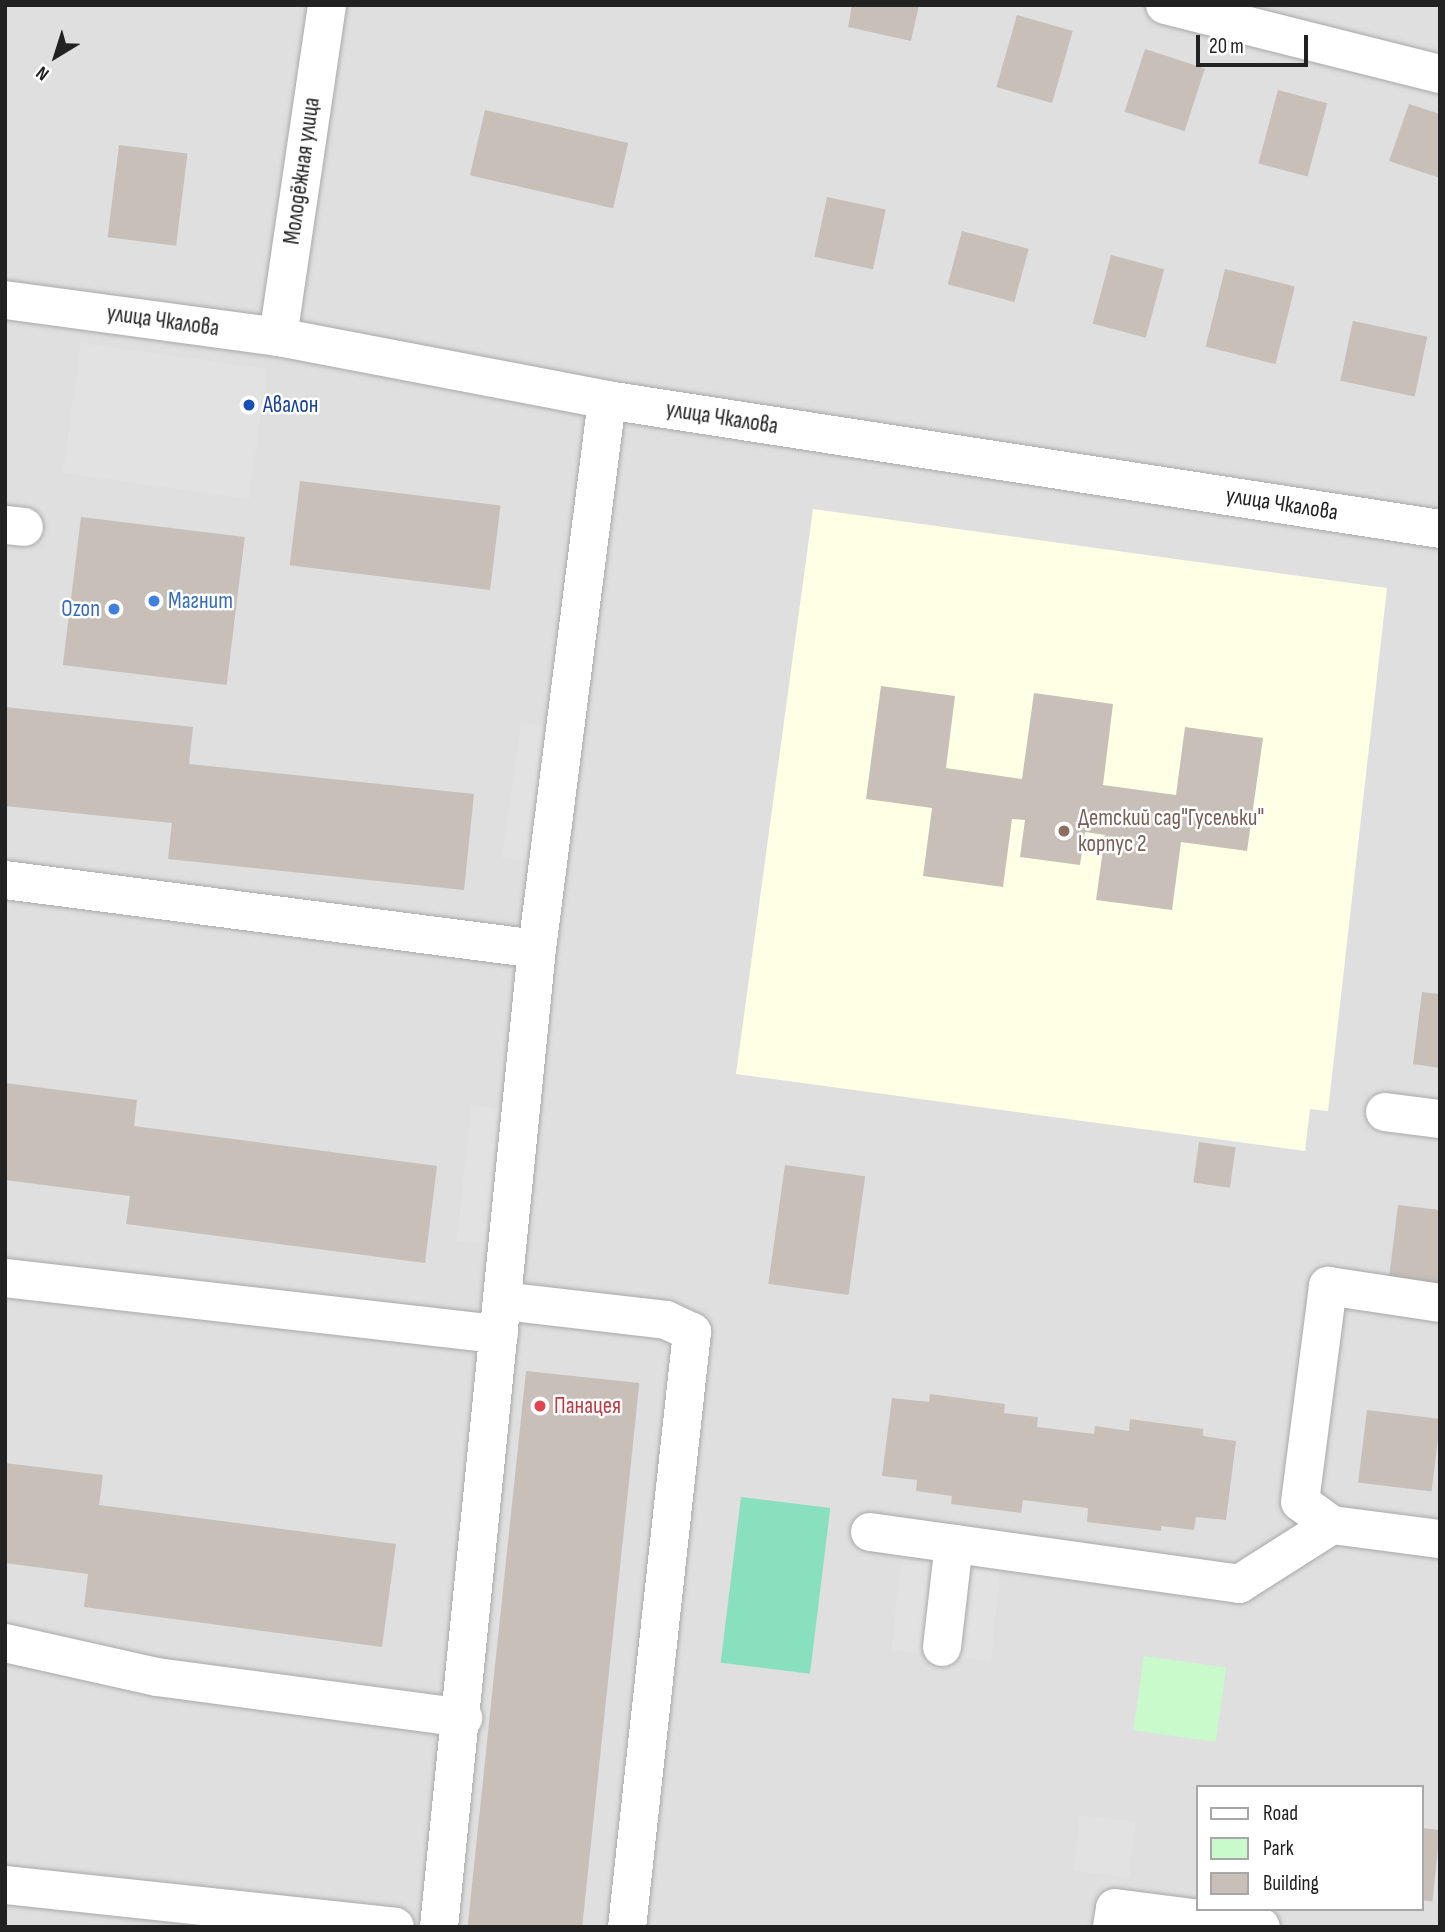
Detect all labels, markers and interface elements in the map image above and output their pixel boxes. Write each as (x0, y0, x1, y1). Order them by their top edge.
north arrow (21, 21, 91, 91)
scale bar (1200, 21, 1312, 65)
text: 20 m (1209, 34, 1244, 59)
text: N (32, 61, 54, 85)
street label: Молодёжная улица (278, 96, 326, 246)
street label: улица Чкалова (105, 299, 221, 343)
place label: Авалон (263, 391, 318, 419)
street label: улица Чкалова (664, 396, 780, 440)
marker: Авалон (241, 397, 257, 413)
street label: улица Чкалова (1224, 482, 1340, 526)
place label: Магнит (168, 587, 233, 615)
marker: Магнит (146, 593, 162, 609)
place label: Ozon (61, 595, 100, 623)
marker: Ozon (106, 601, 122, 617)
place label: Детский сад"Гусельки" корпус 2 (1078, 804, 1264, 858)
marker: Детский сад"Гусельки" корпус 2 (1056, 823, 1072, 839)
place label: Панацея (554, 1392, 621, 1420)
marker: Панацея (532, 1398, 548, 1414)
legend (1196, 1785, 1424, 1911)
text: Road (1263, 1801, 1298, 1826)
text: Park (1263, 1836, 1294, 1861)
text: Building (1263, 1871, 1319, 1896)

